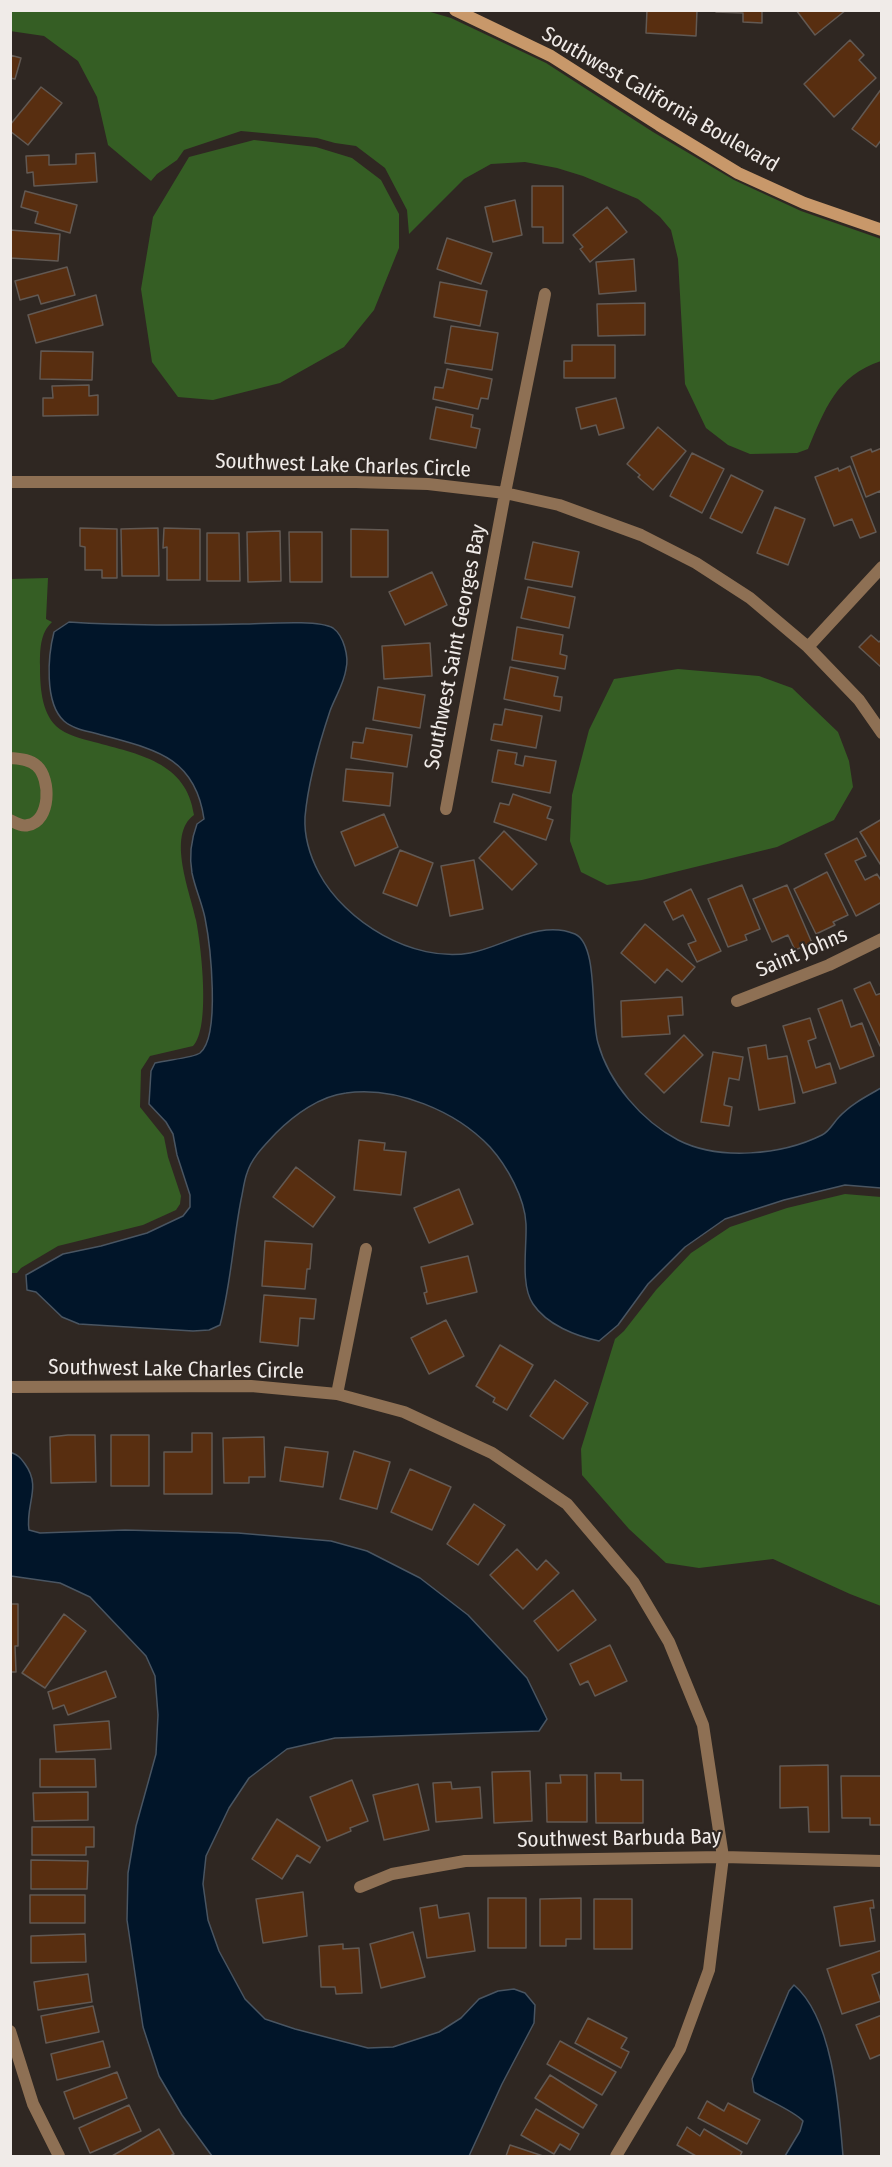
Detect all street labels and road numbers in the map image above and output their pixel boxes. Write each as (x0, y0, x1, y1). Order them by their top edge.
street label: Southwest California Boulevard (537, 22, 783, 178)
street label: Southwest Lake Charles Circle (215, 449, 471, 483)
street label: Southwest Saint Georges Bay (420, 522, 492, 772)
street label: Saint Johns (753, 923, 851, 983)
street label: Southwest Lake Charles Circle (48, 1355, 304, 1385)
street label: Southwest Barbuda Bay (517, 1825, 721, 1853)

